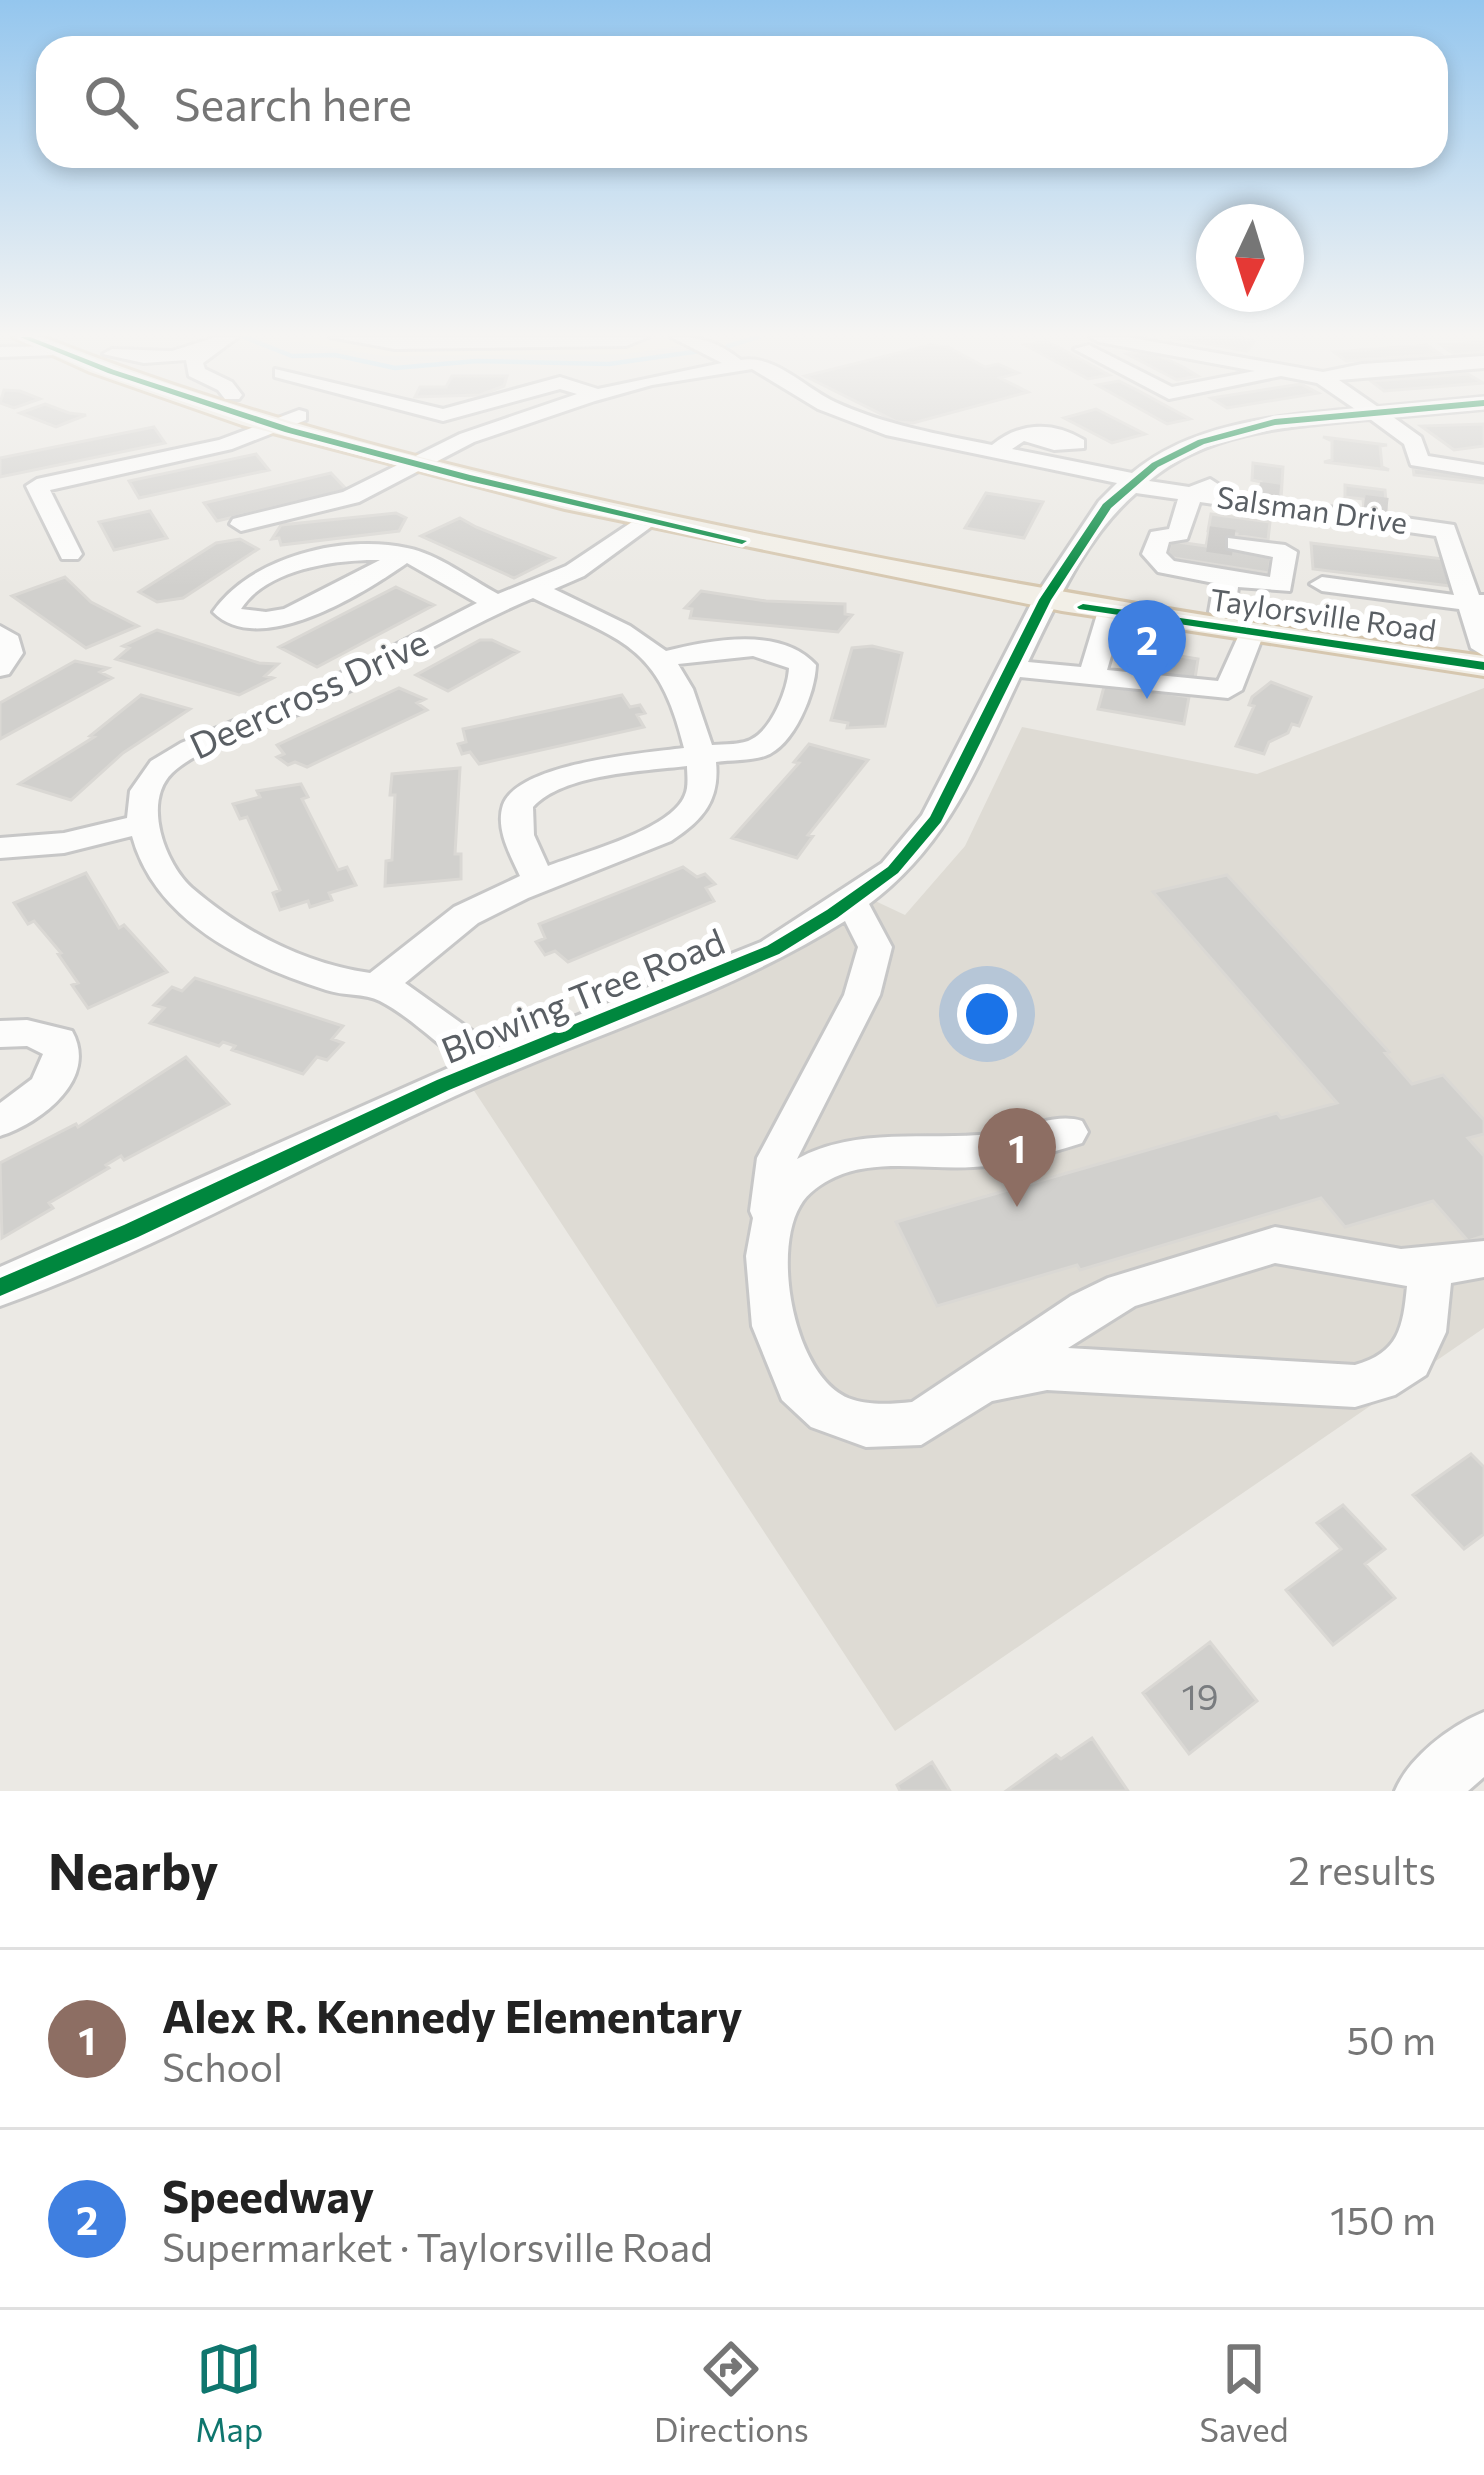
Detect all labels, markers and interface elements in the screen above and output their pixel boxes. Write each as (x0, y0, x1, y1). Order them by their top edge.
search box (36, 36, 1448, 168)
icon: search (78, 69, 144, 135)
text: Search here (174, 75, 412, 130)
north arrow (1196, 204, 1304, 312)
street label: Salsman Drive (1215, 477, 1410, 540)
street label: Taylorsville Road (1208, 579, 1439, 648)
pin: 2 (1108, 600, 1186, 699)
street label: Deercross Drive (182, 618, 434, 767)
street label: Blowing Tree Road (434, 917, 730, 1071)
your location (957, 984, 1017, 1044)
pin: 1 (978, 1108, 1056, 1207)
house number: 19 (1181, 1673, 1219, 1717)
text: Nearby (48, 1838, 218, 1901)
text: 2 results (1288, 1845, 1436, 1893)
text: Alex R. Kennedy Elementary (162, 1987, 742, 2042)
text: 1 (78, 2015, 96, 2063)
text: 50 m (1347, 2015, 1436, 2063)
text: School (162, 2042, 283, 2090)
text: Speedway (162, 2167, 374, 2222)
text: 2 (76, 2195, 98, 2243)
text: 150 m (1330, 2195, 1436, 2243)
text: Supermarket · Taylorsville Road (162, 2222, 713, 2270)
tab: Map (195, 2336, 263, 2449)
tab: Directions (654, 2336, 809, 2449)
tab: Saved (1200, 2336, 1289, 2449)

